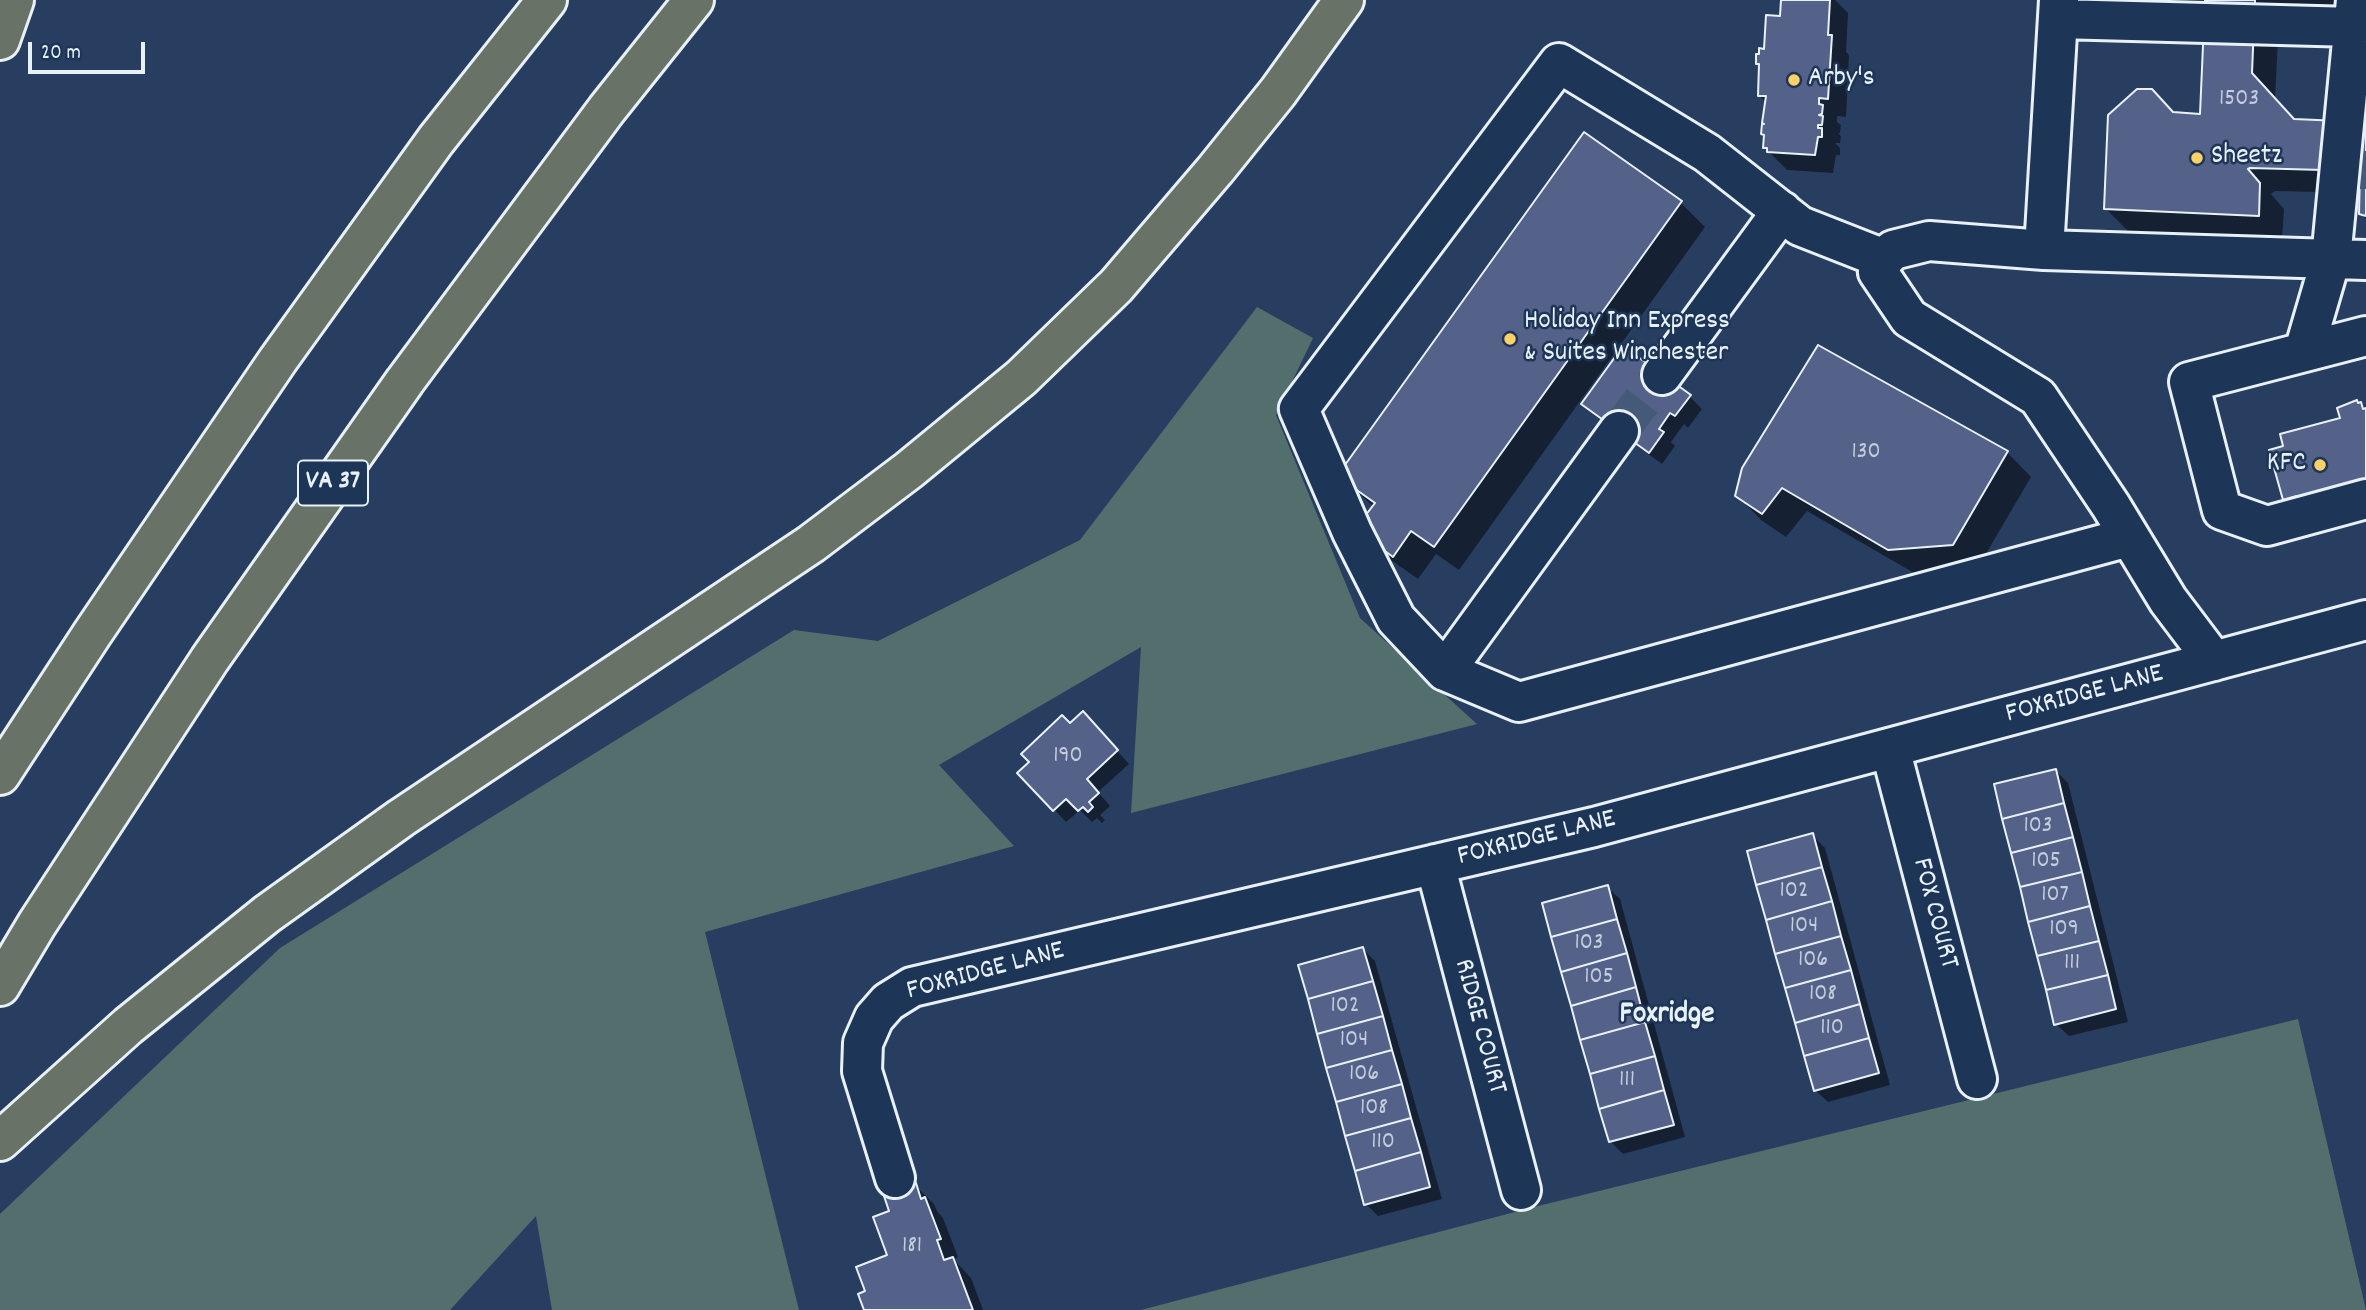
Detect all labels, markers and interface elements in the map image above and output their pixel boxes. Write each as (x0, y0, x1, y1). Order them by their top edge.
scale bar (32, 28, 149, 72)
text: 20 m (41, 39, 81, 69)
place label: Arby's (1808, 63, 1874, 97)
marker: Arby's (1786, 72, 1802, 88)
house number: 1503 (2219, 87, 2259, 115)
place label: Sheetz (2211, 141, 2282, 175)
marker: Sheetz (2189, 150, 2205, 166)
place label: Holiday Inn Express & Suites Winchester (1524, 306, 1730, 372)
marker: Holiday Inn Express & Suites Winchester (1502, 331, 1518, 347)
house number: 130 (1852, 440, 1880, 468)
place label: KFC (2267, 448, 2306, 482)
marker: KFC (2312, 457, 2328, 473)
road number: VA 37 (298, 461, 368, 505)
street label: FOXRIDGE LANE (2003, 659, 2167, 733)
house number: 190 (1053, 744, 1083, 772)
street label: FOXRIDGE LANE (1454, 804, 1620, 876)
house number: 103 (2024, 814, 2052, 842)
house number: 105 (2031, 849, 2061, 877)
street label: FOX COURT (1902, 855, 1964, 973)
house number: 102 (1780, 879, 1808, 907)
house number: 107 (2041, 883, 2069, 911)
house number: 104 (1790, 914, 1818, 942)
house number: 109 (2049, 917, 2079, 945)
house number: 103 (1575, 931, 1603, 959)
street label: FOXRIDGE LANE (904, 936, 1068, 1010)
house number: 106 (1798, 948, 1828, 976)
house number: 111 (2064, 951, 2080, 979)
street label: RIDGE COURT (1444, 956, 1512, 1098)
house number: 105 (1584, 965, 1614, 993)
house number: 108 (1809, 982, 1837, 1010)
house number: 102 (1331, 994, 1359, 1022)
district label: Foxridge (1620, 999, 1714, 1035)
house number: 110 (1820, 1016, 1844, 1044)
house number: 104 (1340, 1028, 1368, 1056)
house number: 106 (1349, 1062, 1379, 1090)
house number: 111 (1619, 1068, 1635, 1096)
house number: 108 (1360, 1096, 1388, 1124)
house number: 110 (1371, 1130, 1395, 1158)
house number: 181 (902, 1234, 922, 1262)

